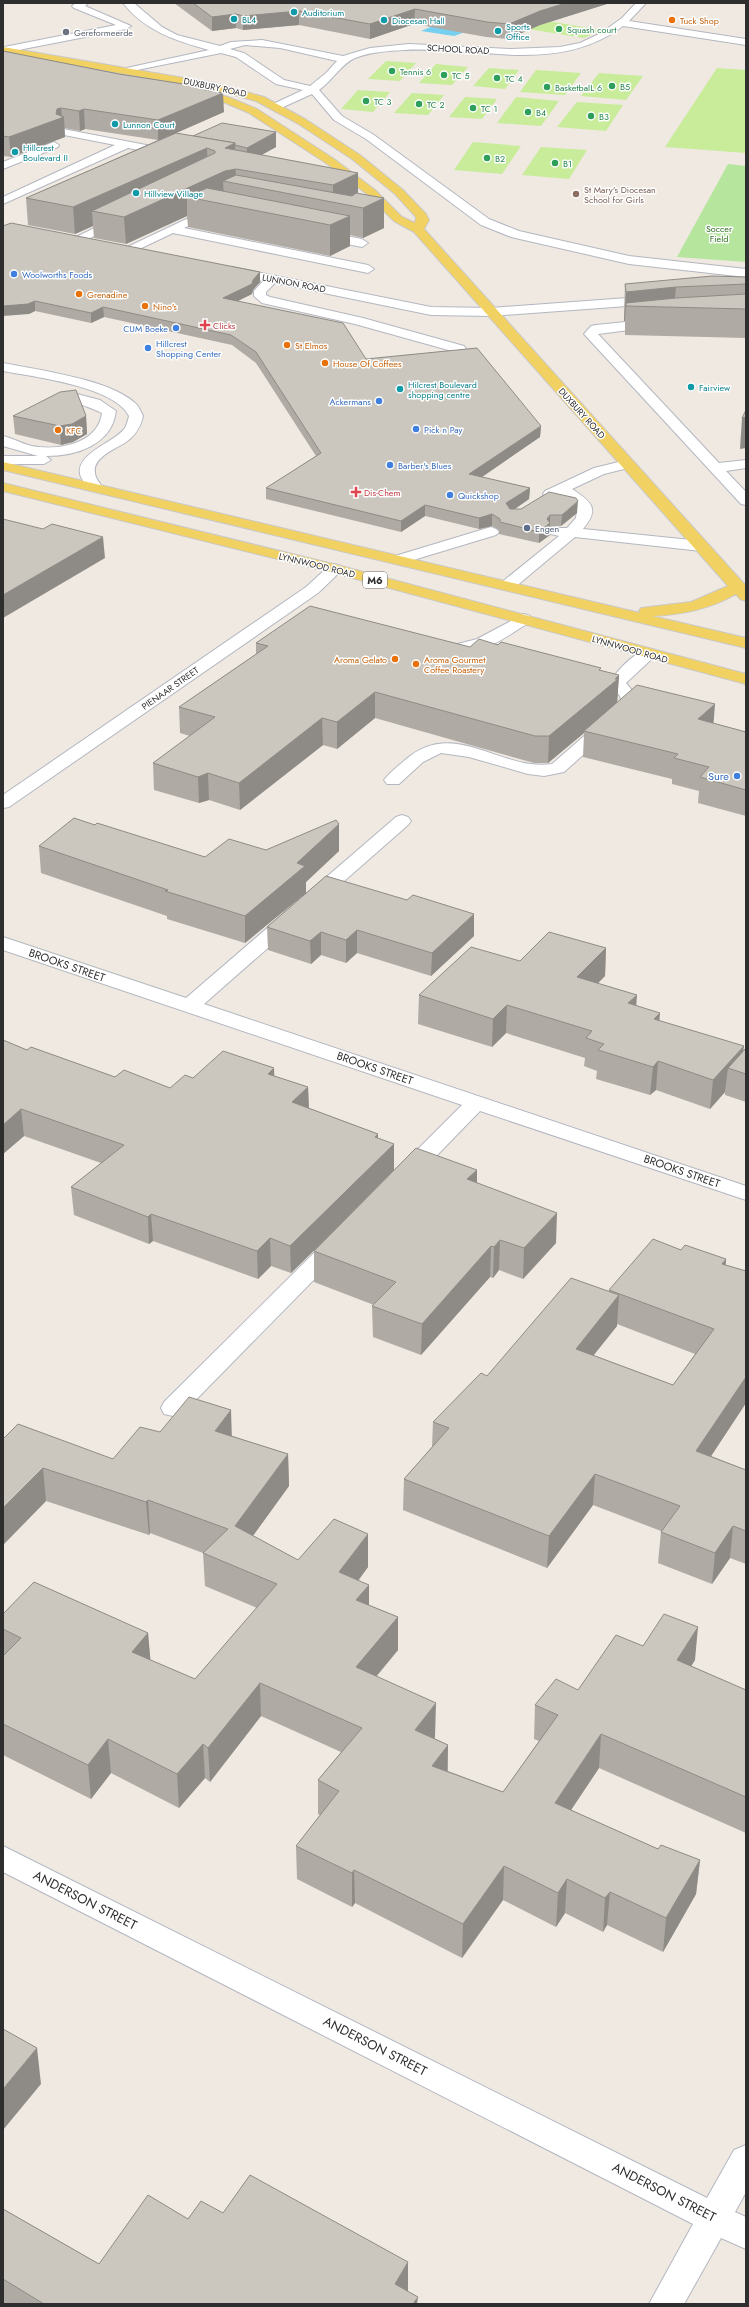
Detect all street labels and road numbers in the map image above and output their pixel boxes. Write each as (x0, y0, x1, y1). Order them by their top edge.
street label: SCHOOL ROAD (426, 41, 490, 57)
street label: DUXBURY ROAD (182, 74, 248, 100)
street label: LUNNON ROAD (261, 270, 327, 296)
street label: DUXBURY ROAD (556, 385, 608, 441)
street label: LYNNWOOD ROAD (277, 549, 357, 581)
road number: M6 (363, 572, 387, 588)
street label: LYNNWOOD ROAD (591, 632, 669, 666)
street label: PIENAAR STREET (139, 663, 202, 713)
street label: BROOKS STREET (27, 944, 107, 986)
street label: BROOKS STREET (335, 1047, 415, 1089)
street label: BROOKS STREET (642, 1150, 722, 1192)
street label: ANDERSON STREET (30, 1866, 140, 1934)
street label: ANDERSON STREET (320, 2012, 430, 2080)
street label: ANDERSON STREET (609, 2158, 719, 2226)

